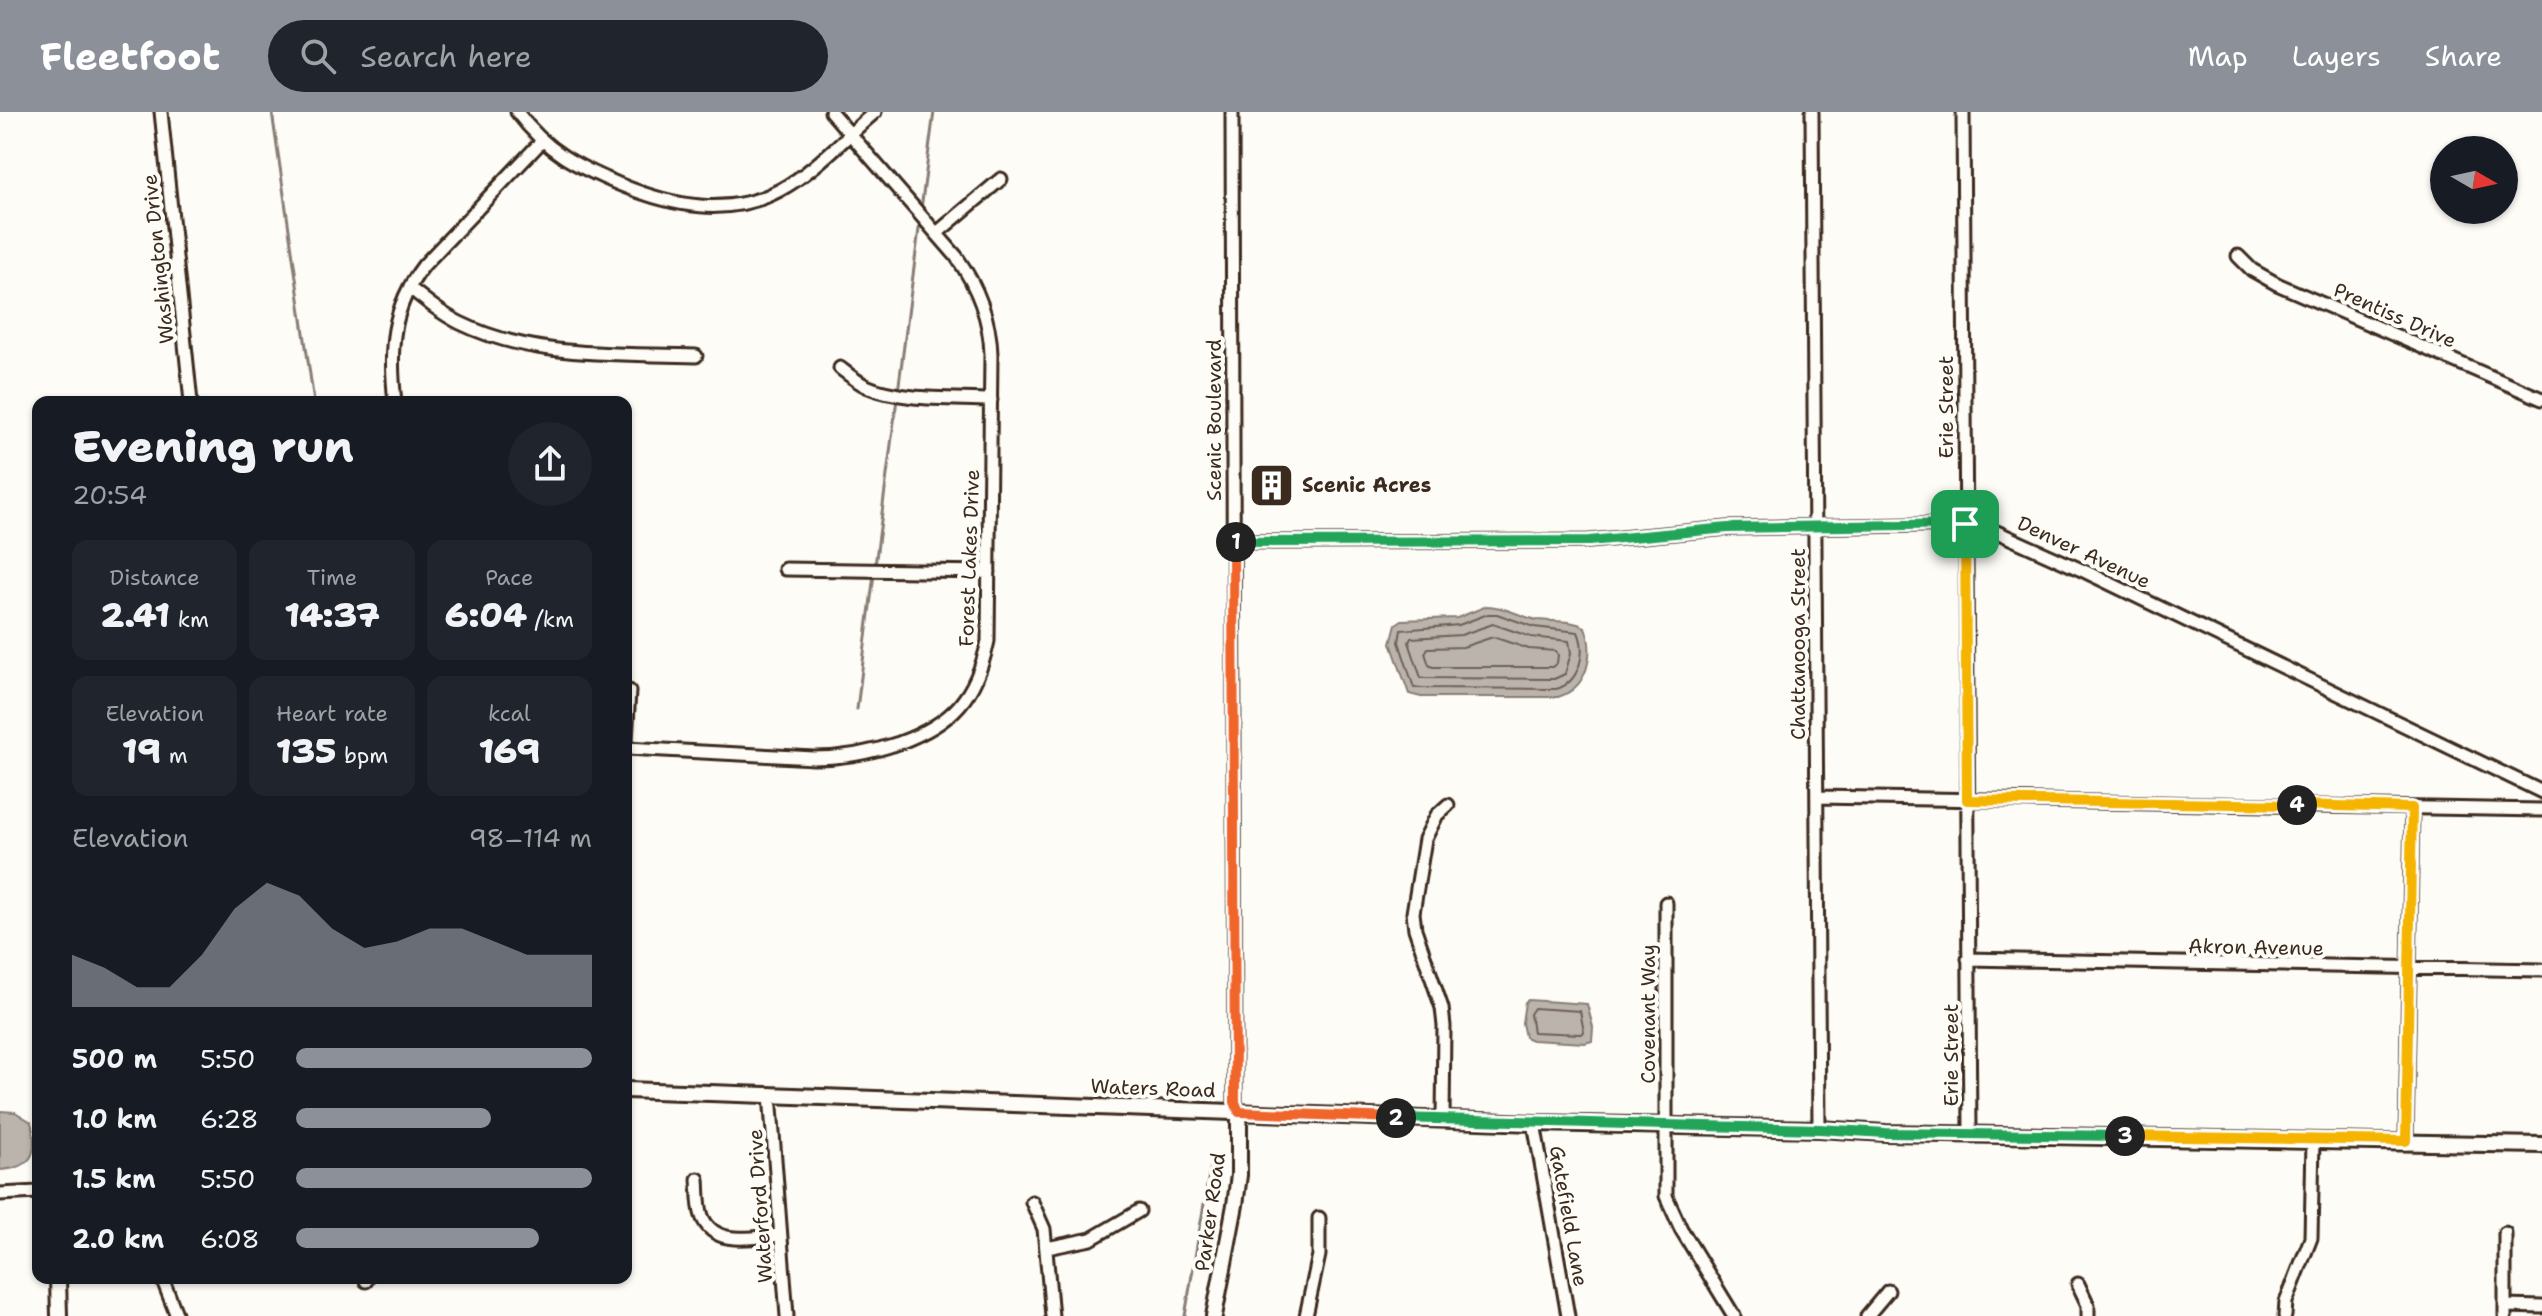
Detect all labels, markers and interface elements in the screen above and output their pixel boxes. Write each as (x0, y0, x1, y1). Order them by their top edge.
search box (268, 20, 828, 92)
text: Fleetfoot (40, 31, 220, 82)
icon: search (296, 34, 340, 78)
text: Search here (360, 36, 532, 77)
text: Map (2188, 37, 2248, 75)
text: Layers (2292, 37, 2381, 75)
text: Share (2425, 37, 2502, 75)
north arrow (2430, 136, 2518, 224)
map controls (2430, 136, 2518, 224)
street label: Washington Drive (136, 173, 180, 345)
street label: Prentiss Drive (2330, 276, 2460, 354)
street label: Scenic Boulevard (1201, 339, 1227, 501)
street label: Erie Street (1933, 356, 1959, 458)
text: Evening run (72, 417, 354, 476)
button: share (508, 422, 592, 506)
building icon: Scenic Acres (1247, 461, 1295, 509)
street label: Forest Lakes Drive (953, 469, 985, 647)
place label: Scenic Acres (1302, 472, 1431, 498)
text: 20:54 (72, 477, 147, 512)
pin (1931, 490, 1999, 558)
icon: arrive (1943, 502, 1987, 546)
street label: Denver Avenue (2013, 510, 2155, 594)
pin: 1 (1216, 522, 1256, 562)
text: 1 (1231, 527, 1241, 556)
street label: Chattanooga Street (1785, 548, 1811, 740)
text: Distance (110, 563, 200, 592)
text: Time (307, 563, 357, 592)
text: Pace (485, 563, 534, 592)
text: 2.41 (100, 592, 170, 638)
text: 14:37 (284, 592, 380, 638)
text: 6:04 (445, 592, 527, 638)
text: km (170, 605, 209, 634)
text: /km (527, 605, 574, 634)
text: Elevation (105, 699, 204, 728)
text: Heart rate (276, 699, 388, 728)
text: kcal (488, 699, 531, 728)
text: 19 (122, 728, 161, 774)
text: 135 (276, 728, 336, 774)
text: 169 (478, 728, 540, 774)
text: m (161, 741, 188, 770)
text: bpm (336, 741, 388, 770)
pin: 4 (2277, 785, 2317, 825)
text: 4 (2289, 790, 2305, 819)
text: Elevation (72, 820, 188, 855)
text: 98–114 m (469, 820, 592, 855)
street label: Akron Avenue (2188, 933, 2324, 961)
street label: Covenant Way (1635, 944, 1661, 1084)
street label: Erie Street (1938, 1004, 1964, 1106)
text: 500 m (72, 1041, 157, 1076)
text: 5:50 (200, 1041, 255, 1076)
street label: Waters Road (1090, 1073, 1216, 1103)
pin: 2 (1376, 1098, 1416, 1138)
text: 1.0 km (72, 1101, 157, 1136)
text: 6:28 (200, 1101, 259, 1136)
text: 2 (1388, 1103, 1404, 1132)
pin: 3 (2105, 1116, 2145, 1156)
text: 3 (2117, 1121, 2133, 1150)
street label: Waterford Drive (742, 1128, 778, 1284)
street label: Gatefield Lane (1544, 1143, 1594, 1289)
street label: Parker Road (1189, 1151, 1231, 1273)
text: 1.5 km (72, 1161, 156, 1196)
text: 5:50 (200, 1161, 255, 1196)
text: 2.0 km (72, 1221, 164, 1256)
text: 6:08 (200, 1221, 260, 1256)

